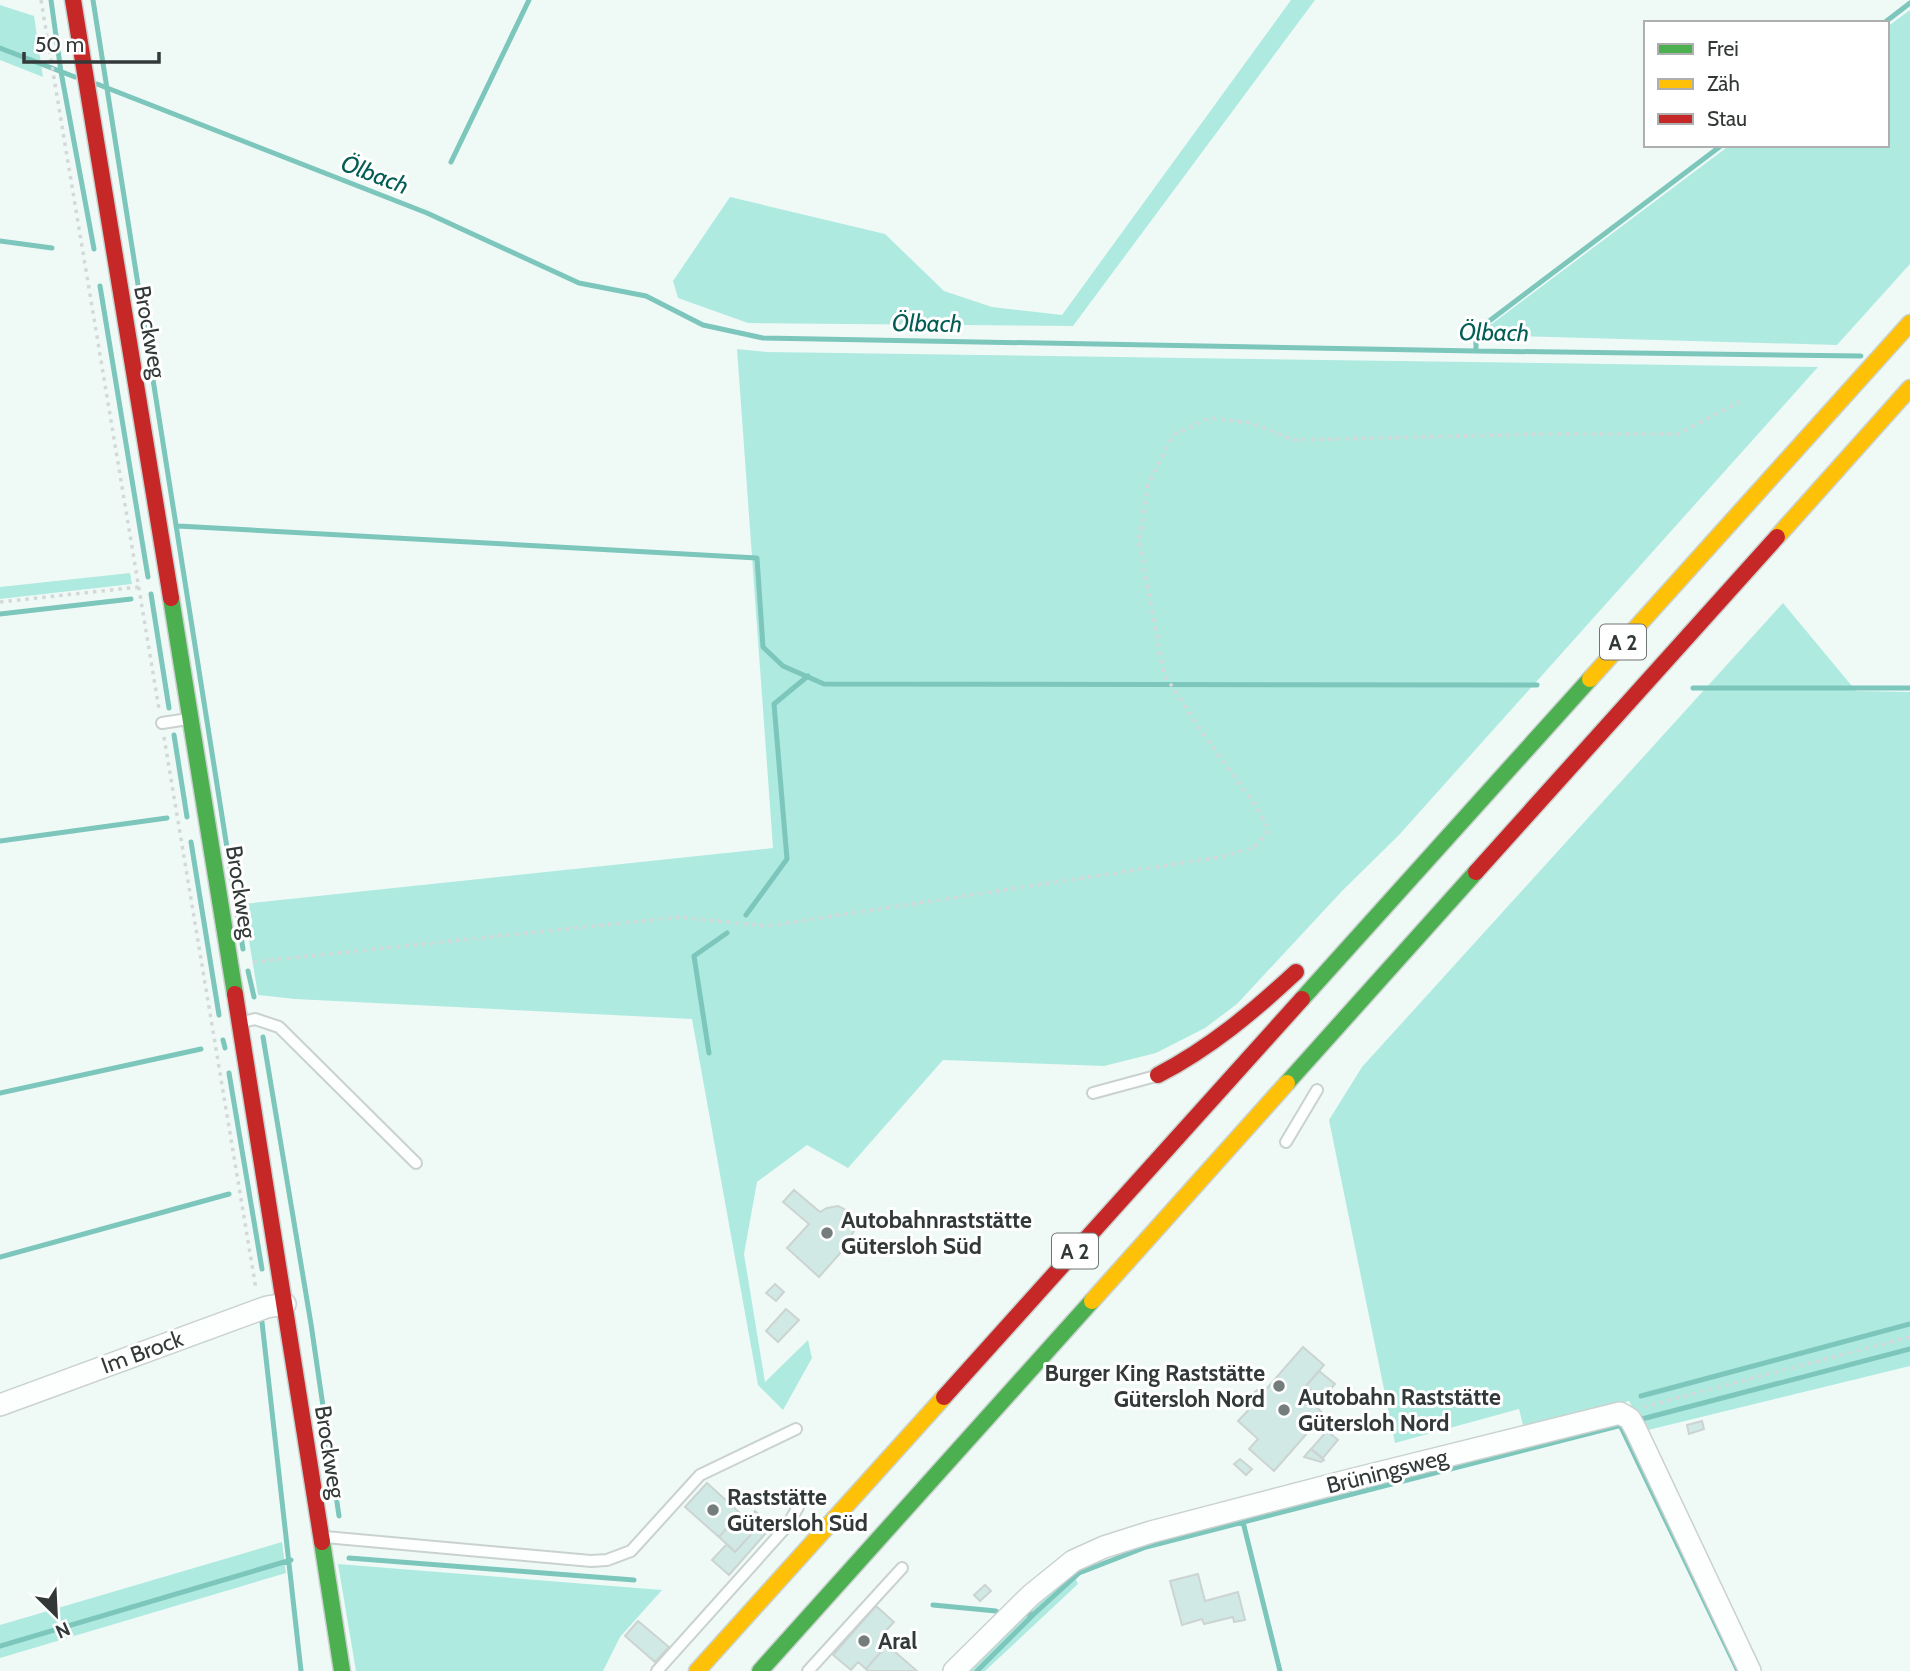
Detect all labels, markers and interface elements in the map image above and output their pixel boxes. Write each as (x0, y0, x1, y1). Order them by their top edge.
scale bar (24, 21, 159, 65)
legend (1644, 21, 1889, 147)
text: 50 m (35, 32, 84, 57)
text: Frei (1707, 36, 1739, 61)
text: Zäh (1707, 71, 1740, 96)
text: Stau (1707, 106, 1747, 131)
water label: Ölbach (337, 148, 413, 200)
street label: Brockweg (128, 283, 172, 381)
water label: Ölbach (892, 308, 962, 338)
water label: Ölbach (1459, 317, 1529, 347)
road number: A 2 (1600, 624, 1646, 660)
street label: Brockweg (220, 844, 262, 941)
place label: Autobahnraststätte Gütersloh Süd (841, 1206, 1032, 1260)
marker: Autobahnraststätte Gütersloh Süd (819, 1225, 835, 1241)
road number: A 2 (1052, 1234, 1098, 1268)
street label: Im Brock (97, 1324, 187, 1380)
place label: Burger King Raststätte Gütersloh Nord (1045, 1359, 1265, 1413)
marker: Burger King Raststätte Gütersloh Nord (1271, 1378, 1287, 1394)
place label: Autobahn Raststätte Gütersloh Nord (1298, 1383, 1501, 1437)
marker: Autobahn Raststätte Gütersloh Nord (1276, 1402, 1292, 1418)
street label: Brockweg (309, 1404, 351, 1501)
street label: Brüningsweg (1323, 1442, 1451, 1500)
place label: Raststätte Gütersloh Süd (727, 1483, 868, 1537)
marker: Raststätte Gütersloh Süd (705, 1502, 721, 1518)
north arrow (21, 1580, 91, 1650)
text: N (52, 1617, 74, 1643)
place label: Aral (878, 1627, 917, 1655)
marker: Aral (856, 1633, 872, 1649)

